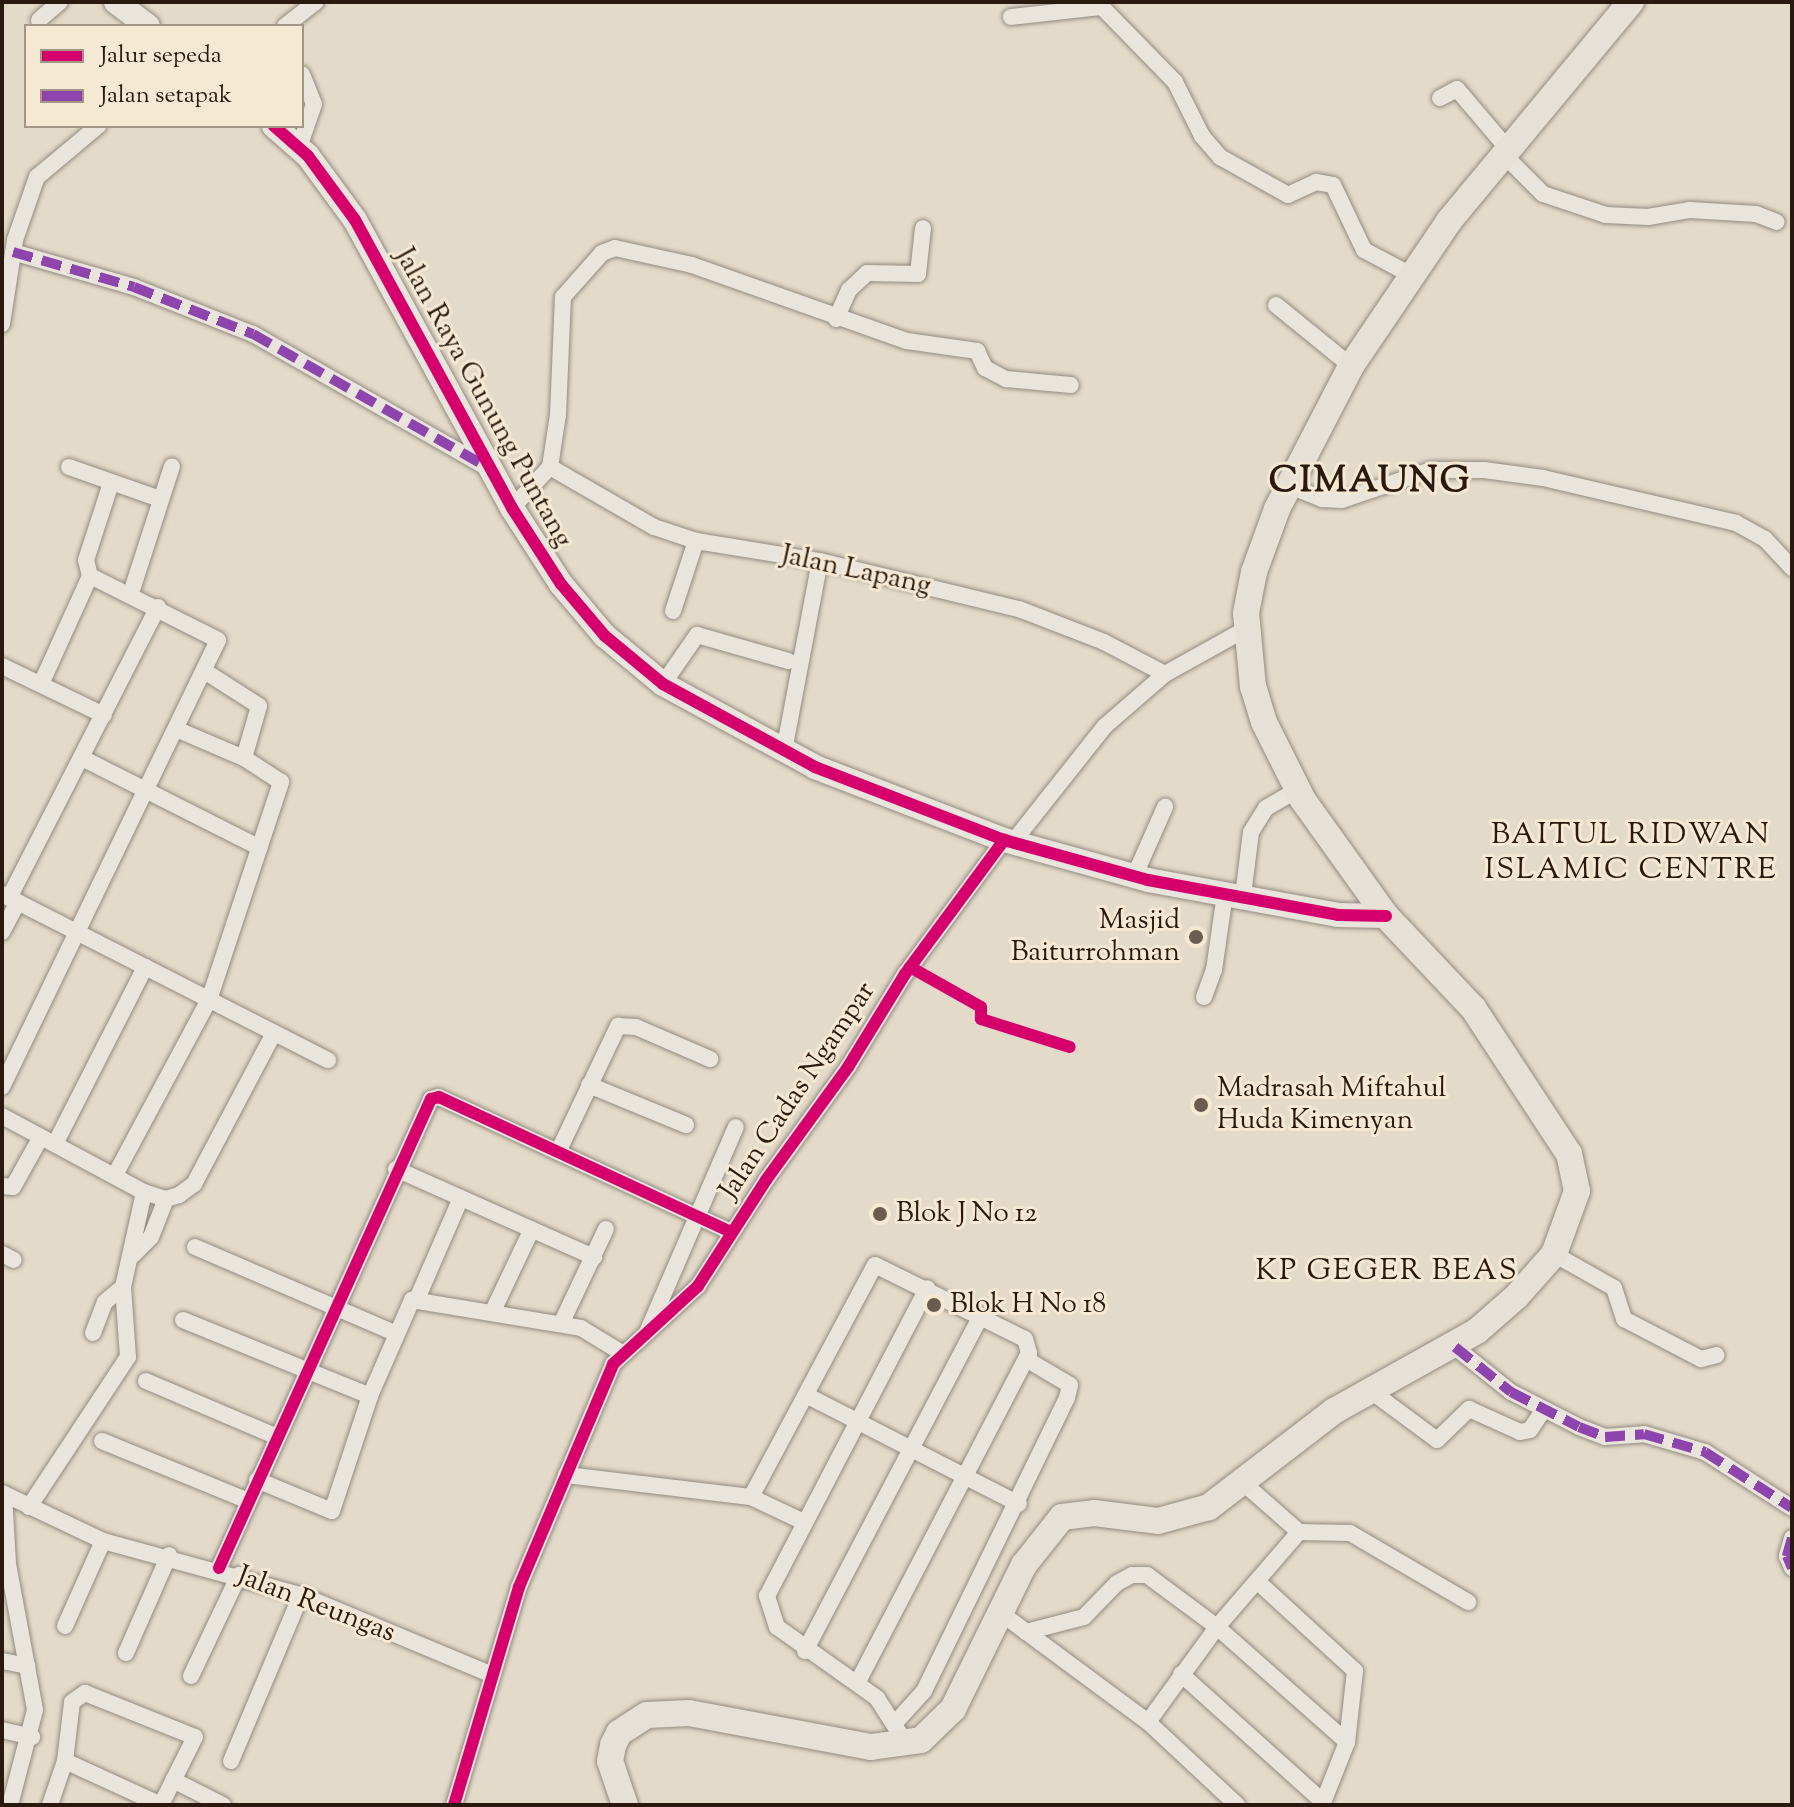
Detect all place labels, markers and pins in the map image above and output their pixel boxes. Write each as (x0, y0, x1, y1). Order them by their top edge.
place label: Masjid Baiturrohman (1011, 904, 1180, 970)
marker: Masjid Baiturrohman (1187, 928, 1205, 946)
place label: Madrasah Miftahul Huda Kimenyan (1217, 1072, 1446, 1138)
marker: Madrasah Miftahul Huda Kimenyan (1192, 1096, 1210, 1114)
place label: Blok J No 12 (896, 1197, 1037, 1231)
marker: Blok J No 12 (871, 1205, 889, 1223)
place label: Blok H No 18 (950, 1288, 1106, 1322)
marker: Blok H No 18 (925, 1296, 943, 1314)

